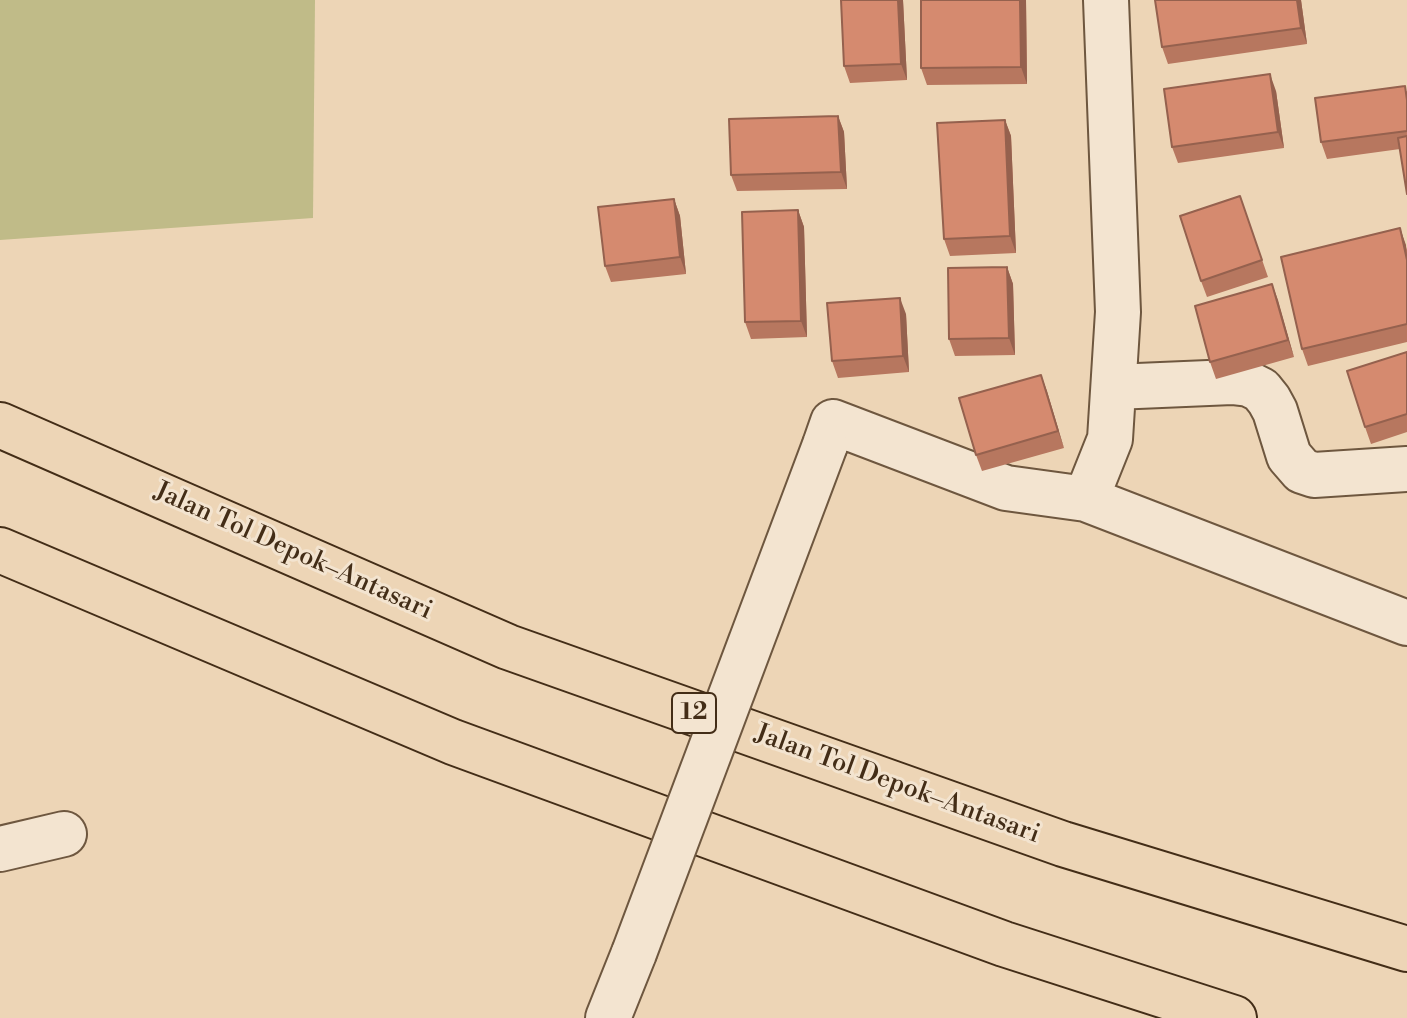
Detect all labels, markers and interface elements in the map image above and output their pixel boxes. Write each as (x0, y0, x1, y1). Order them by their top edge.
street label: Jalan Tol Depok–Antasari (149, 477, 437, 627)
road number: 12 (672, 693, 716, 733)
street label: Jalan Tol Depok–Antasari (750, 719, 1044, 851)

